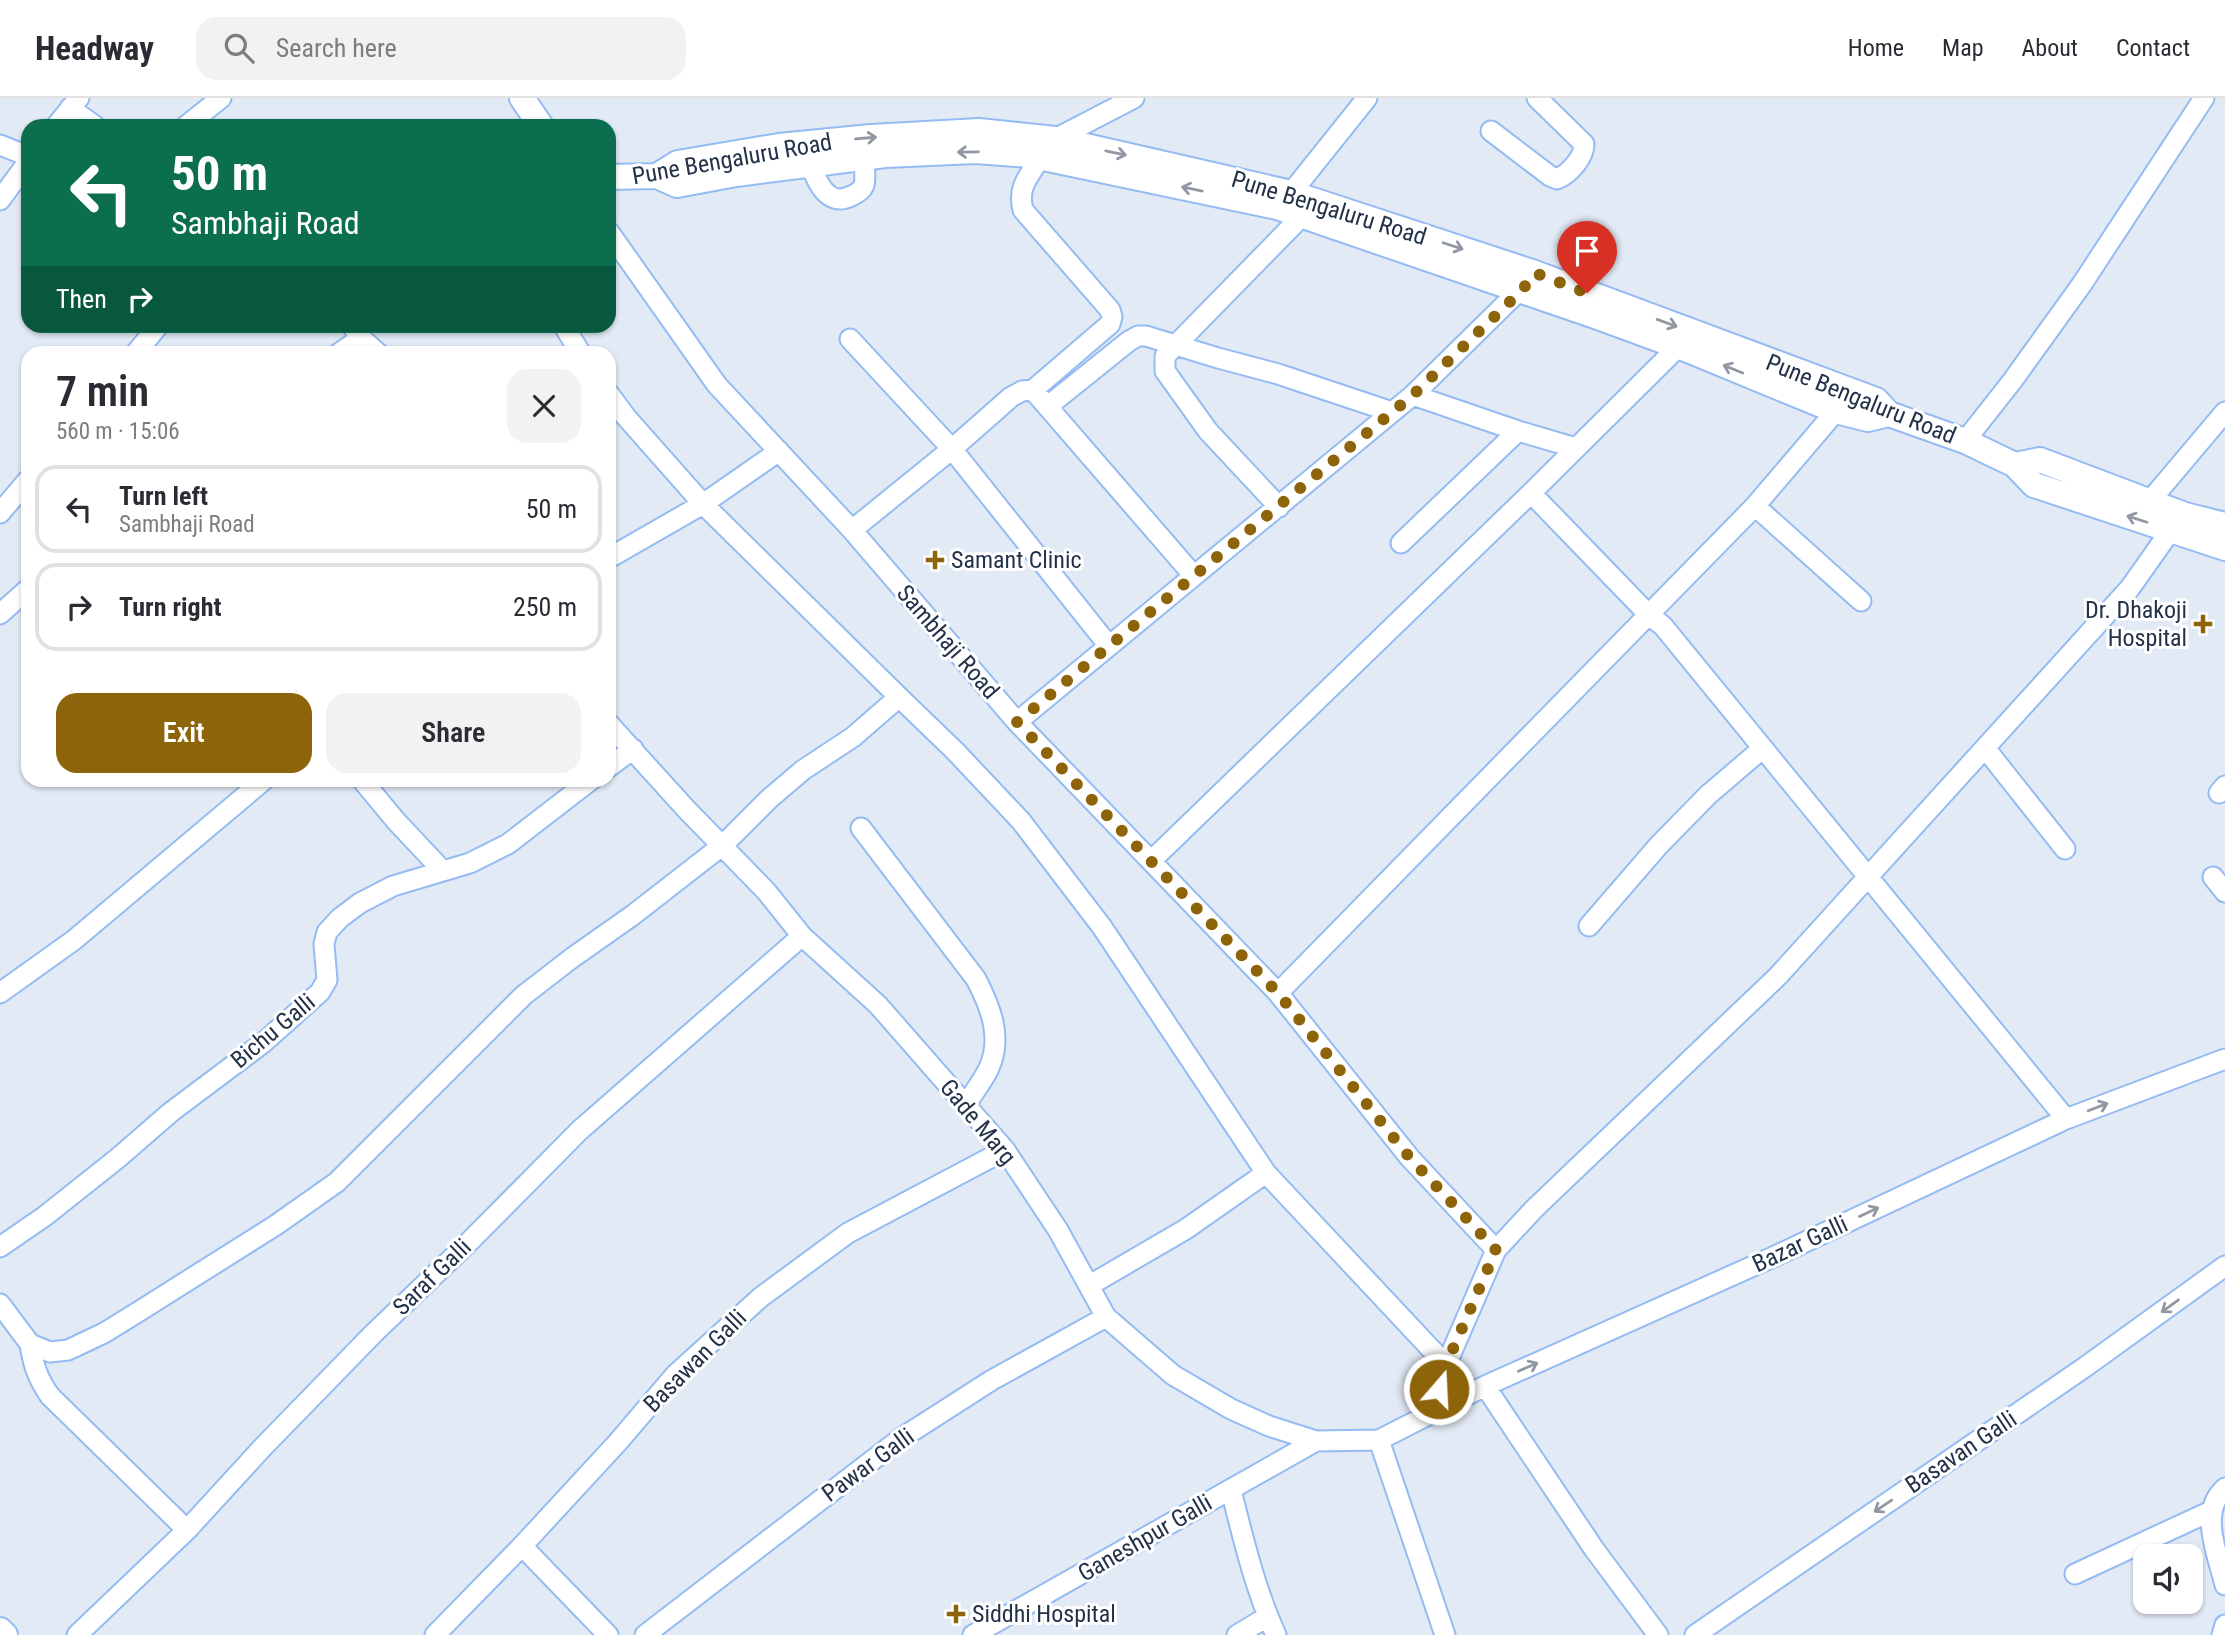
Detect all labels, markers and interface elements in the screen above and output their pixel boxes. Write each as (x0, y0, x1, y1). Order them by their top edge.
search box (196, 17, 686, 80)
text: Headway (35, 29, 154, 68)
icon: search (220, 29, 258, 67)
text: Search here (276, 33, 397, 63)
text: Home (1848, 34, 1904, 62)
text: Map (1942, 34, 1984, 62)
text: About (2022, 34, 2078, 62)
text: Contact (2116, 34, 2190, 62)
street label: Pune Bengaluru Road (630, 128, 834, 190)
one-way arrow (855, 131, 877, 144)
text: 50 m (171, 145, 268, 202)
one-way arrow (957, 145, 980, 159)
one-way arrow (1104, 146, 1127, 160)
icon: left (56, 147, 147, 238)
street label: Pune Bengaluru Road (1228, 165, 1430, 251)
one-way arrow (1181, 181, 1204, 195)
text: Sambhaji Road (171, 204, 360, 242)
pin (1557, 221, 1617, 293)
icon: arrive (1568, 232, 1606, 270)
one-way arrow (1442, 241, 1464, 253)
icon: right (121, 280, 159, 318)
text: Then (56, 284, 107, 314)
one-way arrow (1656, 317, 1678, 330)
street label: Pune Bengaluru Road (1762, 348, 1960, 450)
one-way arrow (1723, 362, 1744, 375)
text: 7 min (56, 367, 149, 416)
button: close (507, 369, 581, 443)
text: 560 m · 15:06 (56, 418, 180, 445)
text: Turn left (119, 481, 208, 511)
icon: left (60, 490, 98, 528)
text: 50 m (526, 494, 577, 524)
text: Sambhaji Road (119, 511, 255, 538)
one-way arrow (2126, 512, 2148, 524)
place label: Samant Clinic (951, 546, 1082, 574)
marker: Samant Clinic (925, 550, 945, 570)
street label: Sambhaji Road (891, 579, 1005, 705)
icon: right (60, 588, 98, 626)
text: Turn right (119, 592, 221, 622)
text: 250 m (513, 592, 577, 622)
place label: Dr. Dhakoji Hospital (2085, 596, 2187, 652)
marker: Dr. Dhakoji Hospital (2193, 614, 2213, 634)
button: Exit (56, 693, 312, 773)
button: Share (326, 693, 581, 773)
street label: Bichu Galli (225, 988, 321, 1074)
street label: Gade Marg (934, 1074, 1022, 1170)
one-way arrow (2087, 1100, 2109, 1112)
one-way arrow (1858, 1205, 1879, 1218)
street label: Bazar Galli (1748, 1210, 1852, 1278)
street label: Saraf Galli (387, 1233, 477, 1321)
one-way arrow (2161, 1299, 2180, 1313)
street label: Basawan Galli (638, 1304, 752, 1418)
position arrow (1402, 1352, 1476, 1426)
one-way arrow (1517, 1360, 1538, 1373)
street label: Basavan Galli (1900, 1405, 2022, 1499)
street label: Pawar Galli (817, 1422, 919, 1508)
street label: Ganeshpur Galli (1073, 1488, 1217, 1588)
one-way arrow (1874, 1499, 1893, 1513)
map controls (2133, 1544, 2203, 1614)
button: sound (2133, 1544, 2203, 1614)
place label: Siddhi Hospital (972, 1600, 1116, 1628)
marker: Siddhi Hospital (946, 1604, 966, 1624)

